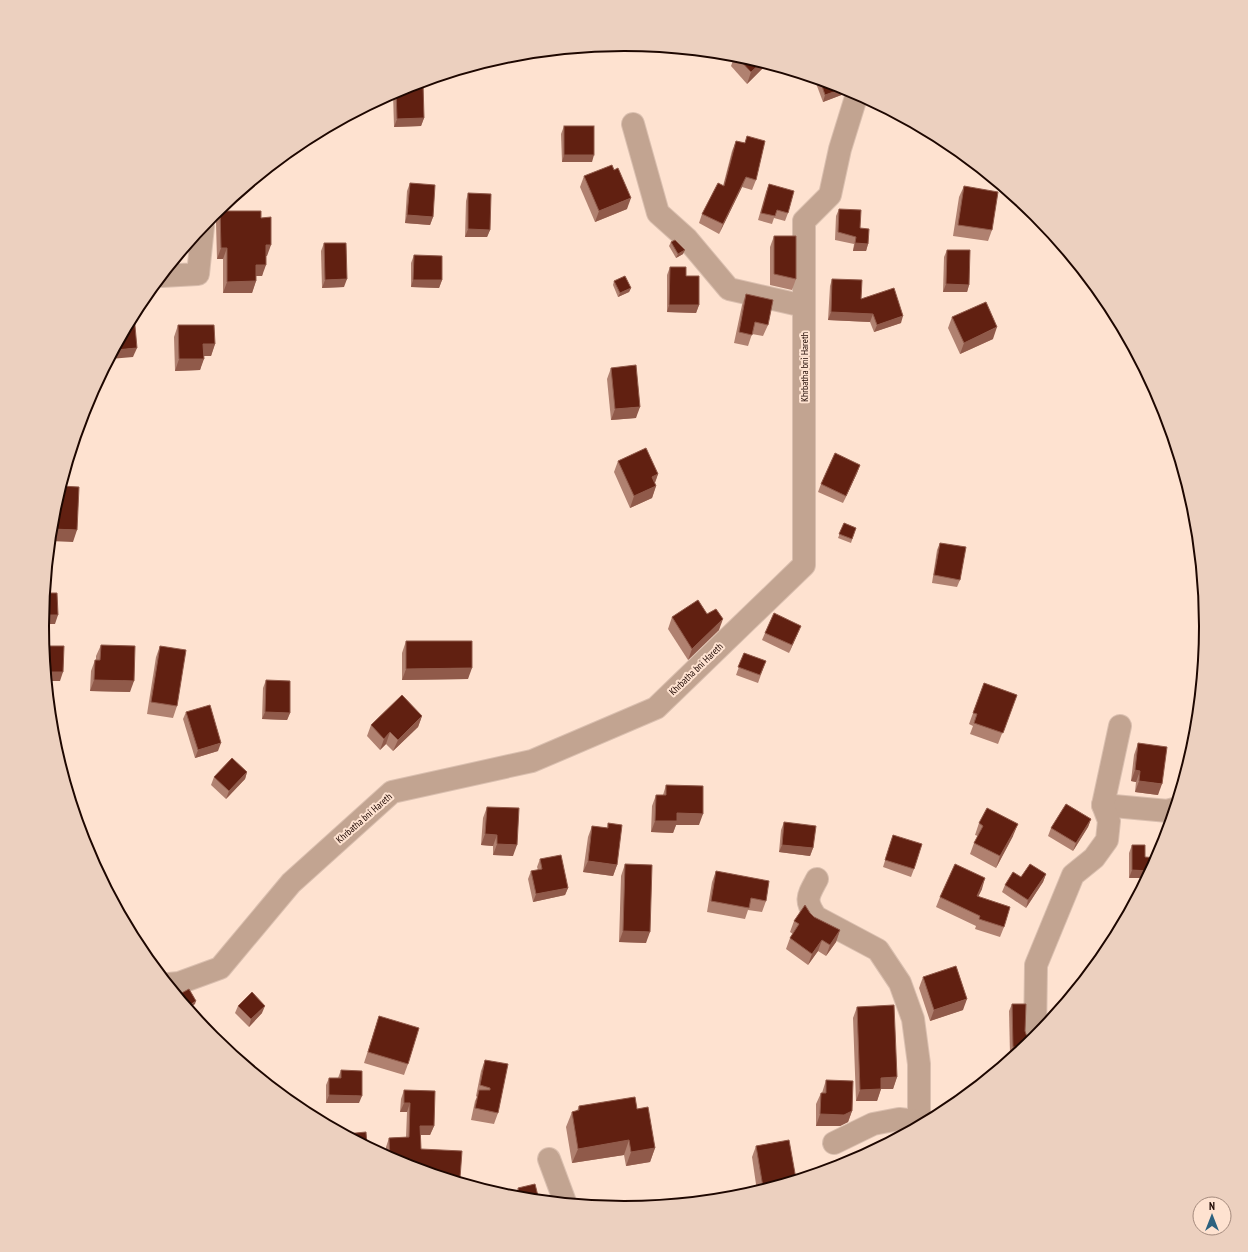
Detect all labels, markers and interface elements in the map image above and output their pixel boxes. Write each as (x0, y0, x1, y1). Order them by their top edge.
street label: Khrbatha bni Hareth (798, 332, 811, 402)
street label: Khrbatha bni Hareth (666, 640, 726, 698)
street label: Khrbatha bni Hareth (333, 790, 395, 846)
north arrow (1192, 1196, 1232, 1236)
text: N (1209, 1199, 1215, 1213)

